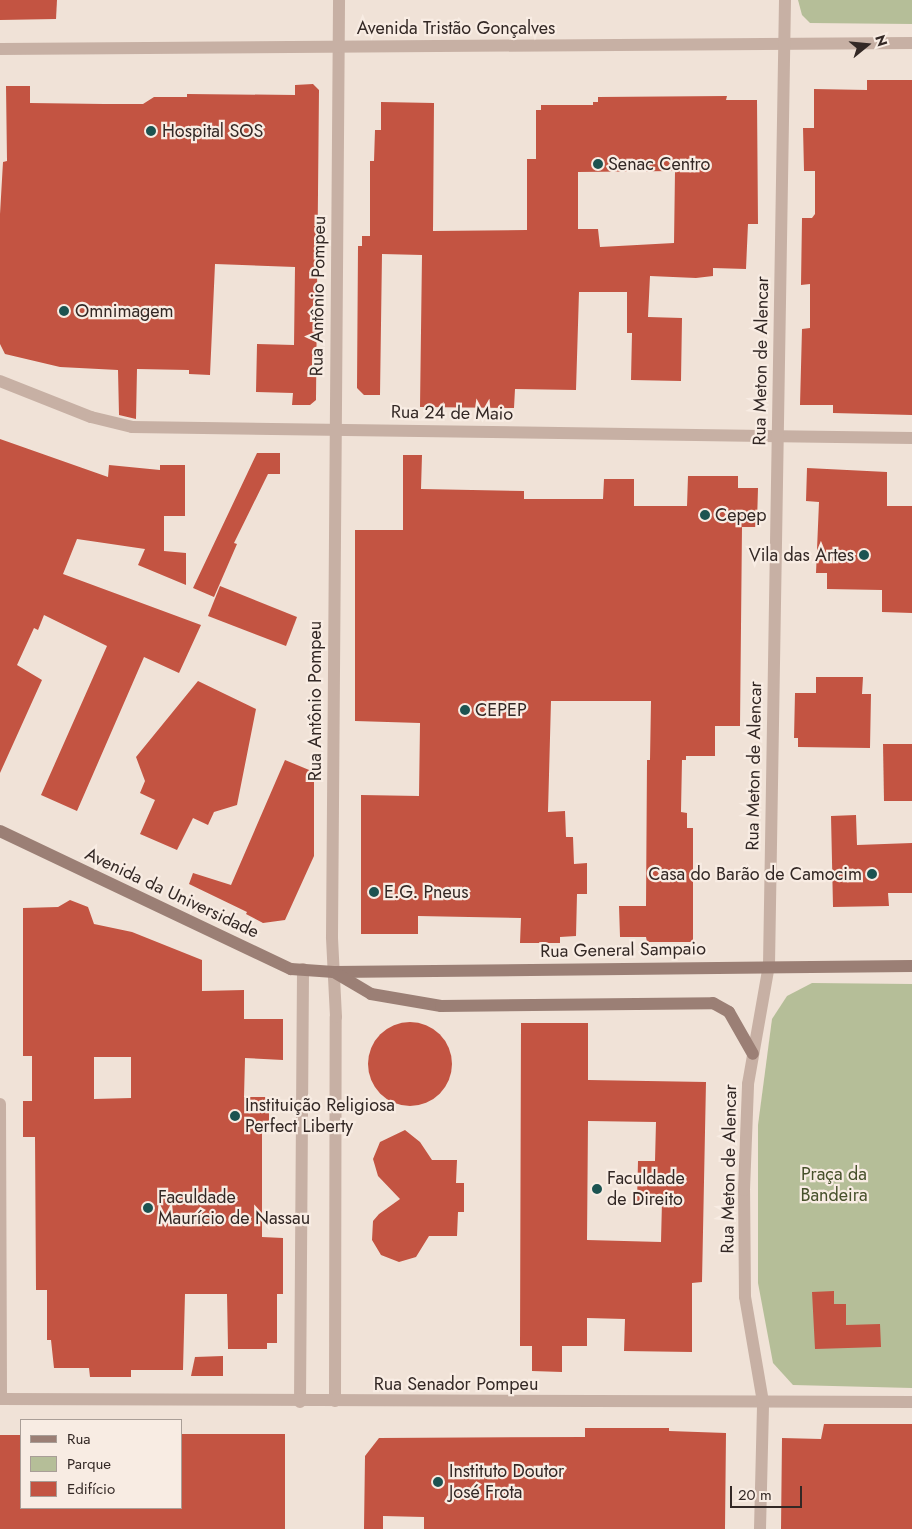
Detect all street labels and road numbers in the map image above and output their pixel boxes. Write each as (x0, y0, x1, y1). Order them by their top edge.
street label: Avenida Tristão Gonçalves (357, 17, 555, 39)
street label: Rua Antônio Pompeu (306, 216, 330, 376)
street label: Rua Meton de Alencar (749, 276, 773, 446)
street label: Rua 24 de Maio (391, 401, 513, 425)
street label: Rua Antônio Pompeu (304, 621, 326, 781)
street label: Rua Meton de Alencar (742, 681, 766, 851)
street label: Avenida da Universidade (82, 843, 262, 943)
street label: Rua General Sampaio (540, 938, 706, 962)
street label: Rua Meton de Alencar (717, 1084, 741, 1254)
street label: Rua Senador Pompeu (374, 1373, 538, 1395)

